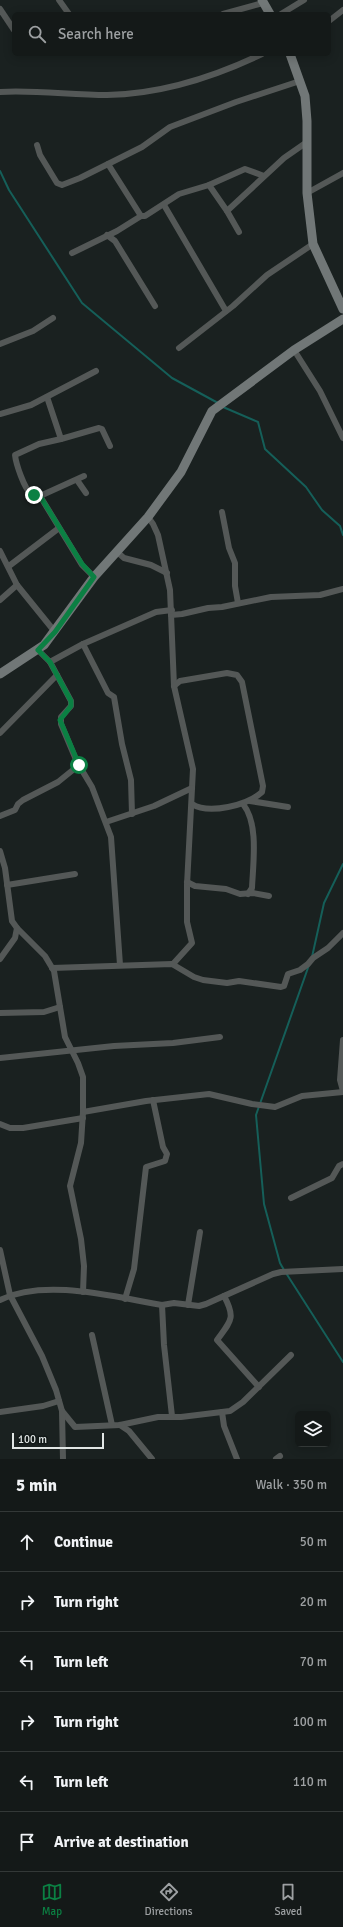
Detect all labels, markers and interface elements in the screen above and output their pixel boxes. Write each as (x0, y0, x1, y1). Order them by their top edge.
search box (12, 12, 331, 56)
icon: search (26, 23, 48, 45)
text: Search here (58, 25, 134, 43)
route end (25, 486, 43, 504)
route start (70, 756, 88, 774)
map controls (295, 1411, 331, 1447)
button: layers (295, 1411, 331, 1447)
scale bar (12, 1431, 104, 1450)
text: 100 m (18, 1433, 47, 1446)
text: 5 min (16, 1475, 57, 1496)
text: Walk · 350 m (256, 1477, 327, 1493)
icon: ahead (16, 1531, 38, 1553)
text: Continue (54, 1533, 113, 1551)
text: 50 m (300, 1534, 327, 1550)
icon: right (16, 1591, 38, 1613)
text: Turn right (54, 1593, 119, 1611)
text: 20 m (300, 1594, 327, 1610)
icon: left (16, 1651, 38, 1673)
text: Turn left (54, 1653, 108, 1671)
text: 70 m (300, 1654, 327, 1670)
icon: right (16, 1711, 38, 1733)
text: Turn right (54, 1713, 119, 1731)
text: 100 m (293, 1714, 327, 1730)
icon: left (16, 1771, 38, 1793)
text: Turn left (54, 1773, 108, 1791)
text: 110 m (293, 1774, 327, 1790)
icon: arrive (16, 1831, 38, 1853)
text: Arrive at destination (54, 1833, 189, 1851)
tab: Map (41, 1881, 63, 1918)
tab: Directions (145, 1881, 193, 1918)
tab: Saved (274, 1881, 302, 1918)

